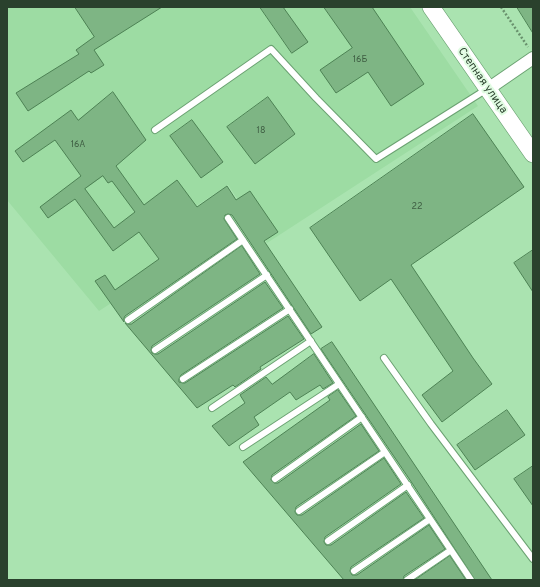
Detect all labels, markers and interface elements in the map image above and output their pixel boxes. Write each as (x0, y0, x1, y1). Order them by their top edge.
street label: Степная улица (454, 46, 510, 116)
house number: 16Б (353, 55, 367, 65)
house number: 18 (257, 126, 265, 136)
house number: 16А (71, 140, 85, 150)
house number: 22 (411, 202, 423, 212)

